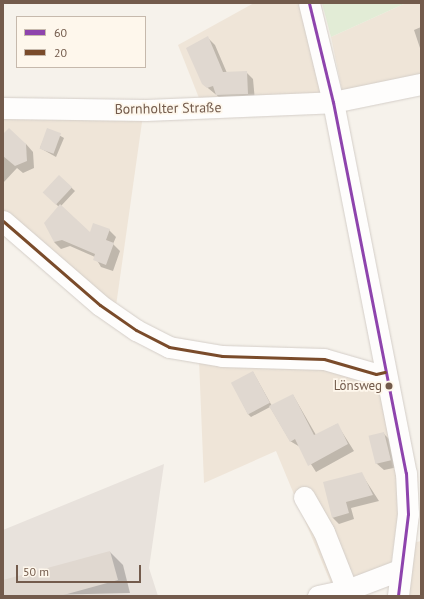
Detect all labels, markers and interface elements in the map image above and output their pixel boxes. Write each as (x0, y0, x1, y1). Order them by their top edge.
legend (16, 16, 146, 68)
text: 60 (54, 25, 67, 40)
text: 20 (54, 45, 67, 60)
street label: Bornholter Straße (114, 99, 222, 117)
place label: Lönsweg (334, 378, 382, 394)
marker: Lönsweg (384, 381, 394, 391)
scale bar (18, 557, 143, 583)
text: 50 m (23, 564, 49, 579)

